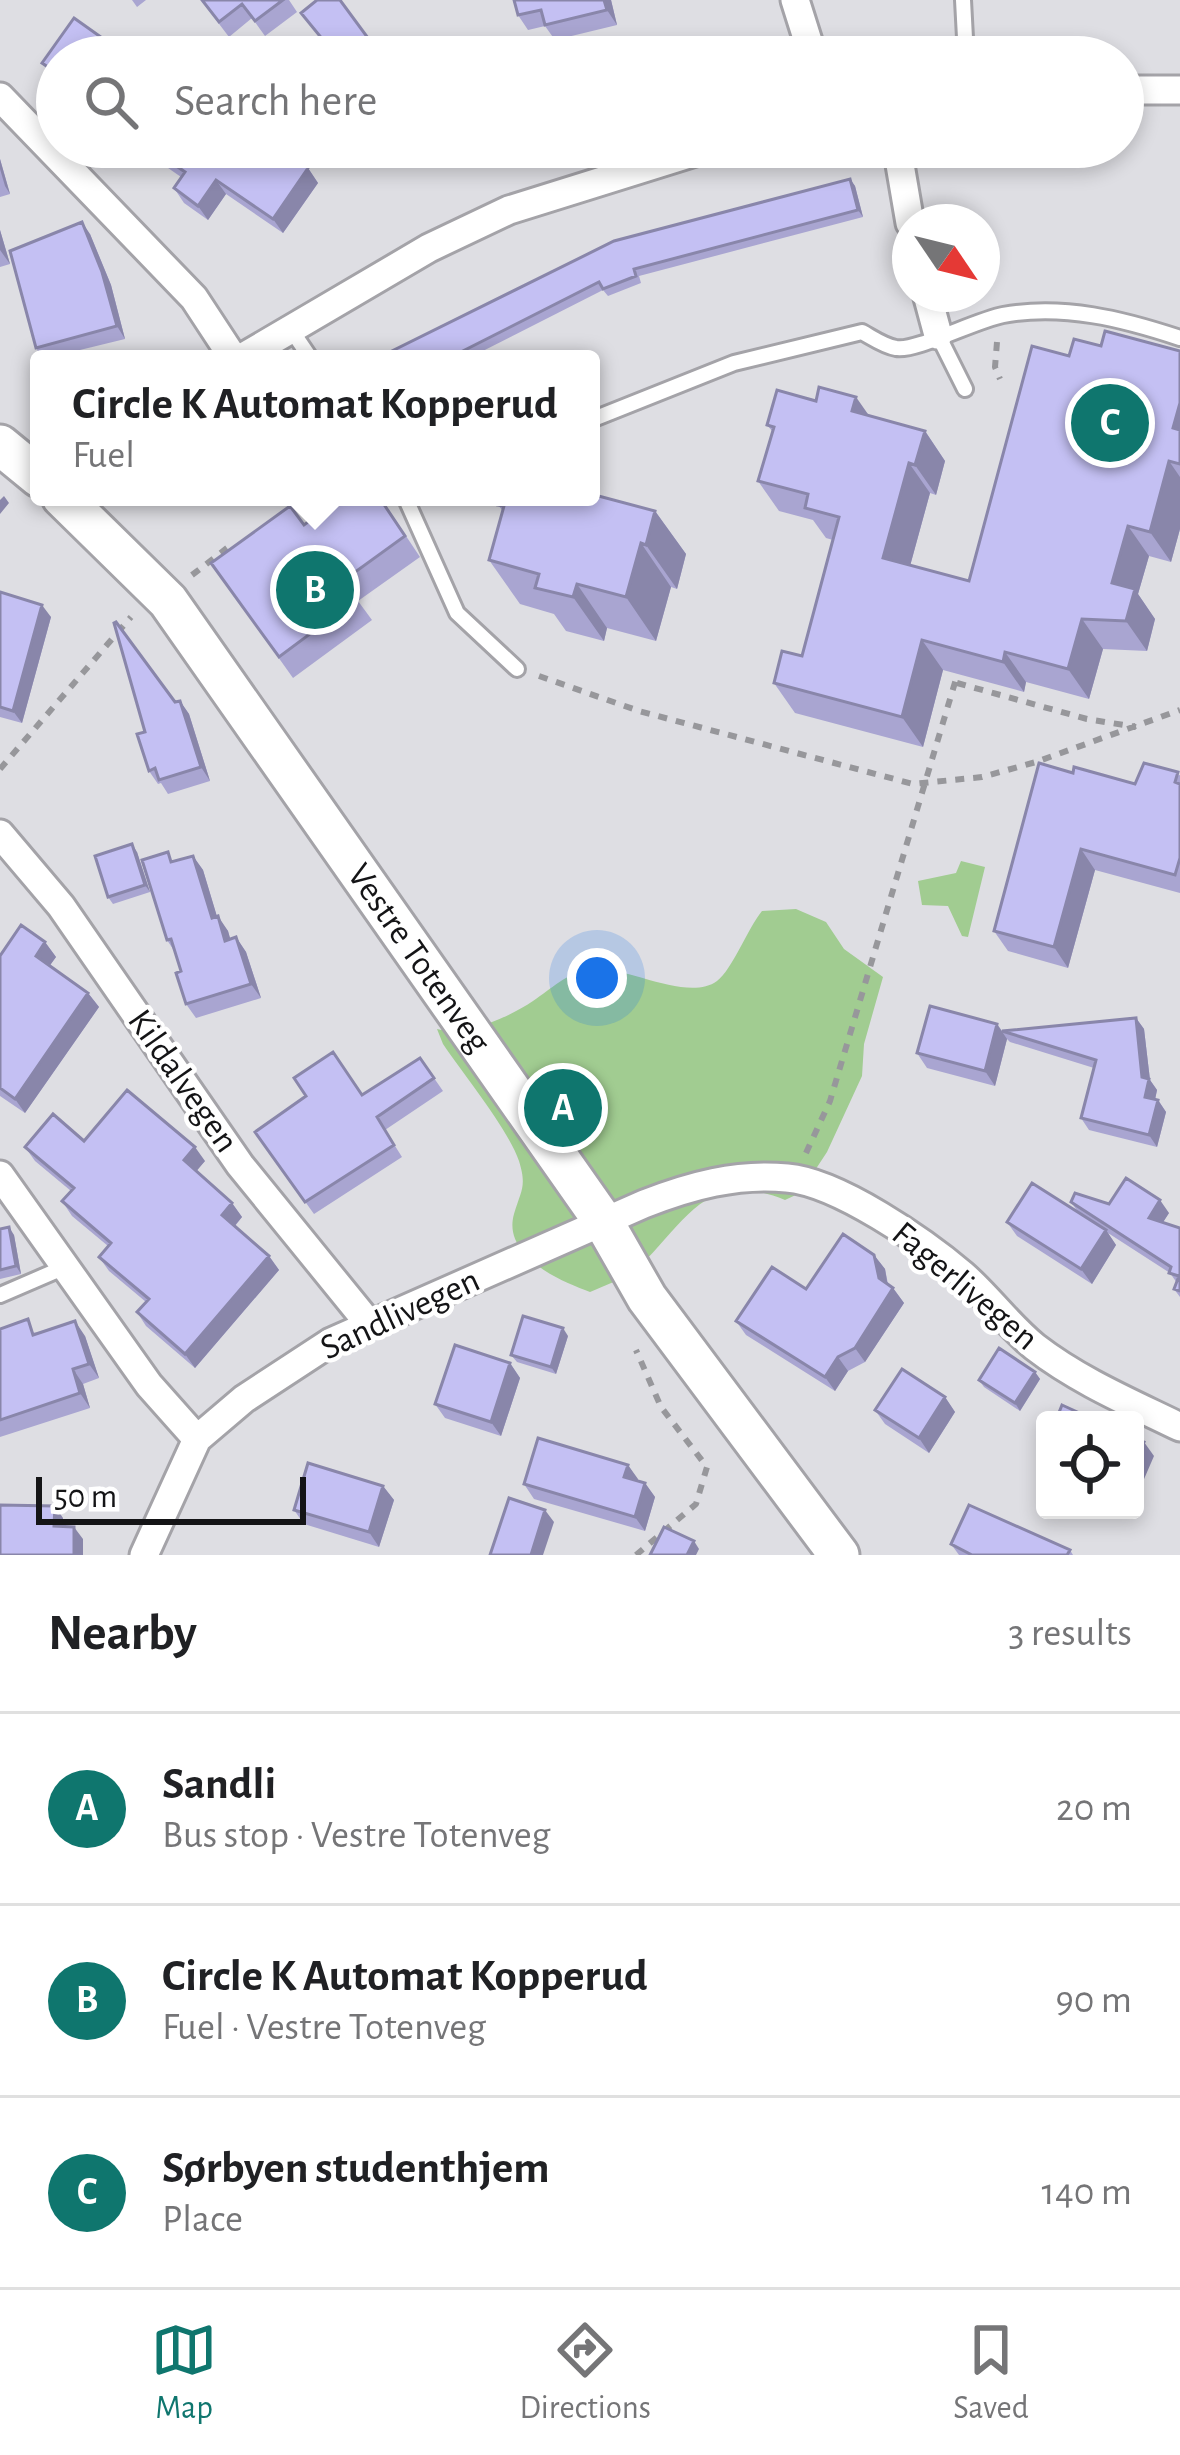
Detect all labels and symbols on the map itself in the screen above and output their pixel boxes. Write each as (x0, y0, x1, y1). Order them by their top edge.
north arrow (892, 204, 1000, 312)
pin: C (1071, 378, 1149, 468)
pin: B (276, 545, 354, 635)
street label: Vestre Totenveg (340, 857, 497, 1060)
your location (567, 948, 627, 1008)
street label: Kildalvegen (121, 1003, 245, 1159)
pin: A (524, 1063, 602, 1153)
street label: Fagerlivegen (885, 1215, 1045, 1357)
street label: Sandlivegen (315, 1262, 485, 1366)
scale bar (36, 1471, 306, 1524)

